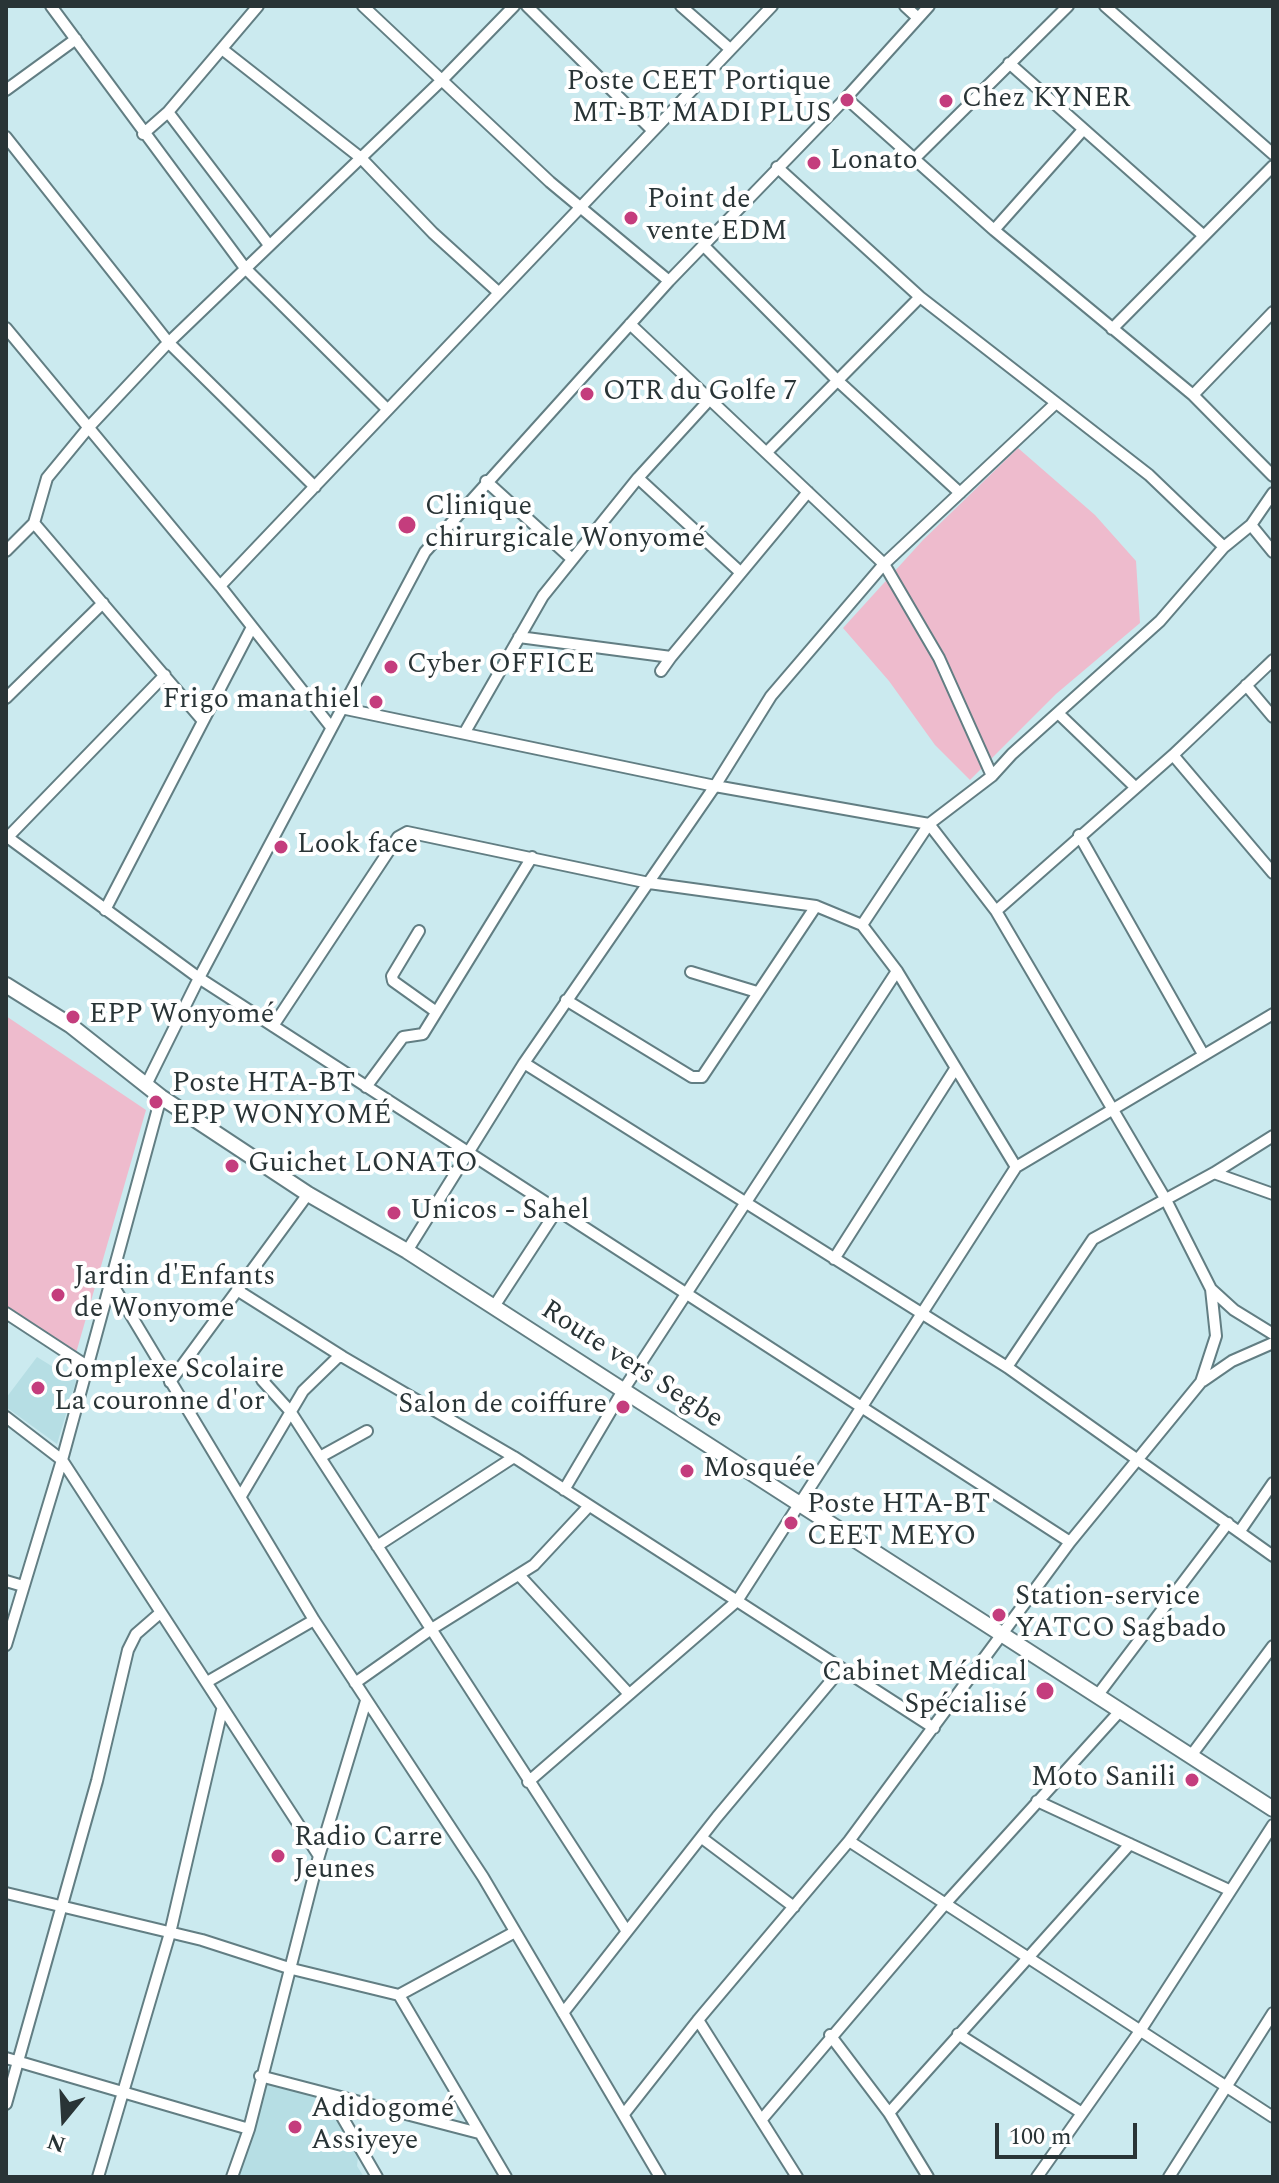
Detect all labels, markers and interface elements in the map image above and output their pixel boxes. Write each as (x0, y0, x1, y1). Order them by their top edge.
place label: Poste CEET Portique MT-BT MADI PLUS (566, 67, 831, 133)
place label: Chez KYNER (962, 84, 1130, 118)
marker: Poste CEET Portique MT-BT MADI PLUS (838, 91, 856, 109)
marker: Chez KYNER (937, 92, 955, 110)
place label: Lonato (830, 146, 918, 180)
marker: Lonato (805, 154, 823, 172)
place label: Point de vente EDM (647, 185, 787, 251)
marker: Point de vente EDM (622, 209, 640, 227)
place label: OTR du Golfe 7 (603, 377, 797, 411)
marker: OTR du Golfe 7 (578, 385, 596, 403)
place label: Clinique chirurgicale Wonyomé (425, 492, 705, 558)
marker: Clinique chirurgicale Wonyomé (396, 514, 418, 536)
place label: Cyber OFFICE (407, 650, 595, 684)
marker: Cyber OFFICE (382, 658, 400, 676)
place label: Frigo manathiel (163, 685, 360, 719)
marker: Frigo manathiel (367, 693, 385, 711)
place label: Look face (297, 830, 418, 864)
marker: Look face (272, 838, 290, 856)
place label: EPP Wonyomé (89, 1000, 274, 1034)
marker: EPP Wonyomé (64, 1008, 82, 1026)
place label: Poste HTA-BT EPP WONYOMÉ (172, 1069, 391, 1135)
marker: Poste HTA-BT EPP WONYOMÉ (147, 1093, 165, 1111)
place label: Guichet LONATO (248, 1149, 478, 1183)
marker: Guichet LONATO (223, 1157, 241, 1175)
place label: Unicos - Sahel (410, 1196, 589, 1230)
marker: Unicos - Sahel (385, 1204, 403, 1222)
place label: Jardin d'Enfants de Wonyome (74, 1262, 275, 1328)
marker: Jardin d'Enfants de Wonyome (49, 1286, 67, 1304)
street label: Route vers Segbe (534, 1295, 728, 1437)
place label: Complexe Scolaire La couronne d'or (54, 1355, 284, 1421)
marker: Complexe Scolaire La couronne d'or (29, 1379, 47, 1397)
place label: Salon de coiffure (398, 1390, 607, 1424)
marker: Salon de coiffure (614, 1398, 632, 1416)
place label: Mosquée (703, 1454, 816, 1488)
marker: Mosquée (678, 1462, 696, 1480)
place label: Poste HTA-BT CEET MEYO (807, 1490, 990, 1556)
marker: Poste HTA-BT CEET MEYO (782, 1514, 800, 1532)
place label: Station-service YATCO Sagbado (1015, 1582, 1226, 1648)
marker: Station-service YATCO Sagbado (990, 1606, 1008, 1624)
place label: Cabinet Médical Spécialisé (822, 1658, 1027, 1724)
marker: Cabinet Médical Spécialisé (1034, 1680, 1056, 1702)
place label: Moto Sanili (1031, 1763, 1176, 1797)
marker: Moto Sanili (1183, 1771, 1201, 1789)
place label: Radio Carre Jeunes (294, 1823, 443, 1889)
marker: Radio Carre Jeunes (269, 1847, 287, 1865)
north arrow (24, 2079, 104, 2159)
place label: Adidogomé Assiyeye (311, 2094, 454, 2160)
scale bar (999, 2107, 1141, 2157)
marker: Adidogomé Assiyeye (286, 2118, 304, 2136)
text: 100 m (1009, 2119, 1072, 2155)
text: N (43, 2124, 70, 2161)

